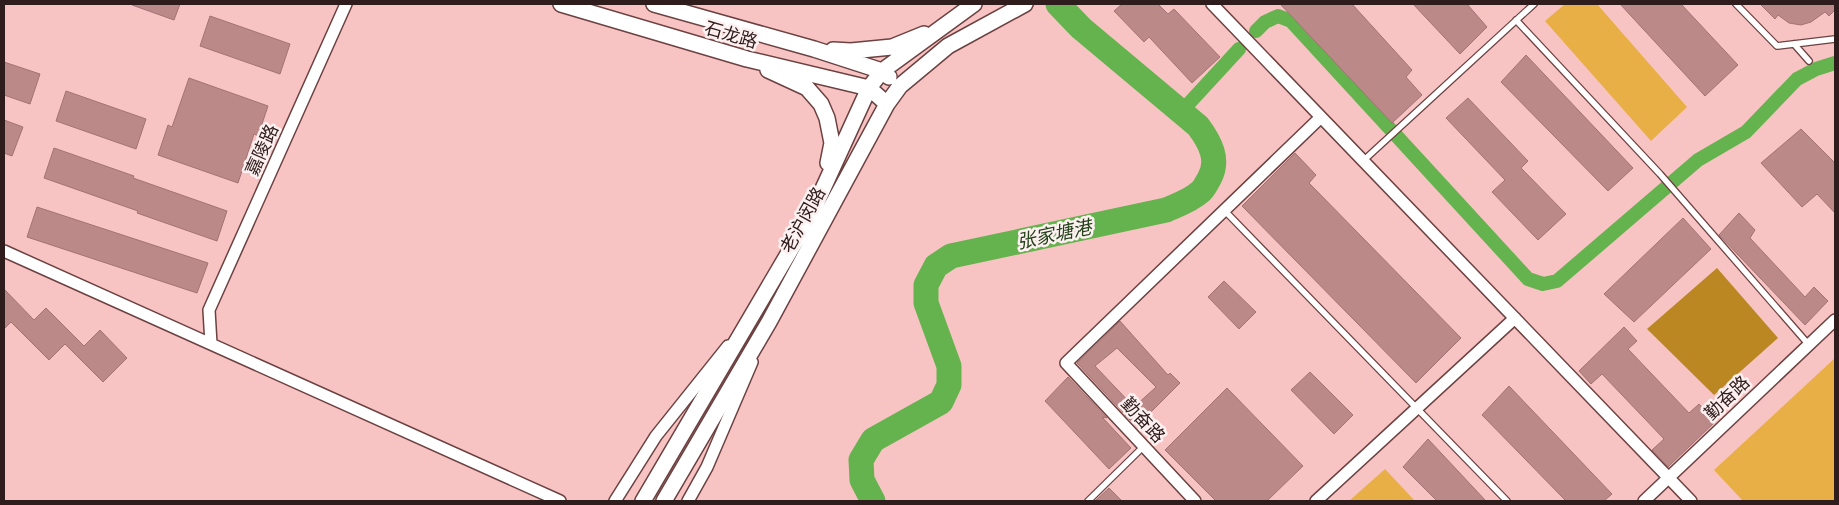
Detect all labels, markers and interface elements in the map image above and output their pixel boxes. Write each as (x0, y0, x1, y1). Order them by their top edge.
street label: 石龙路 (702, 16, 760, 53)
street label: 嘉陵路 (240, 120, 283, 179)
street label: 老沪闵路 (775, 183, 830, 257)
water label: 张家塘港 (1014, 214, 1097, 254)
street label: 勤奋路 (1699, 371, 1754, 425)
street label: 勤奋路 (1117, 392, 1170, 447)

